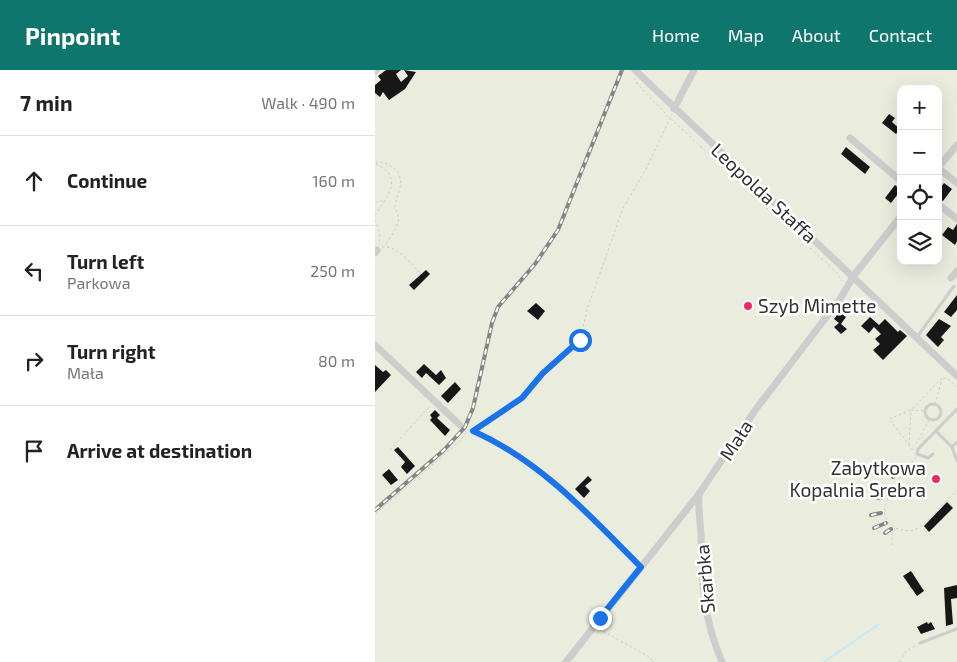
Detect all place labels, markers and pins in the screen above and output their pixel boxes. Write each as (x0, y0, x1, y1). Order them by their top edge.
place label: Szyb Mimette (758, 294, 876, 317)
marker: Szyb Mimette (742, 300, 754, 312)
place label: Zabytkowa Kopalnia Srebra (790, 456, 926, 501)
marker: Zabytkowa Kopalnia Srebra (930, 473, 942, 485)

